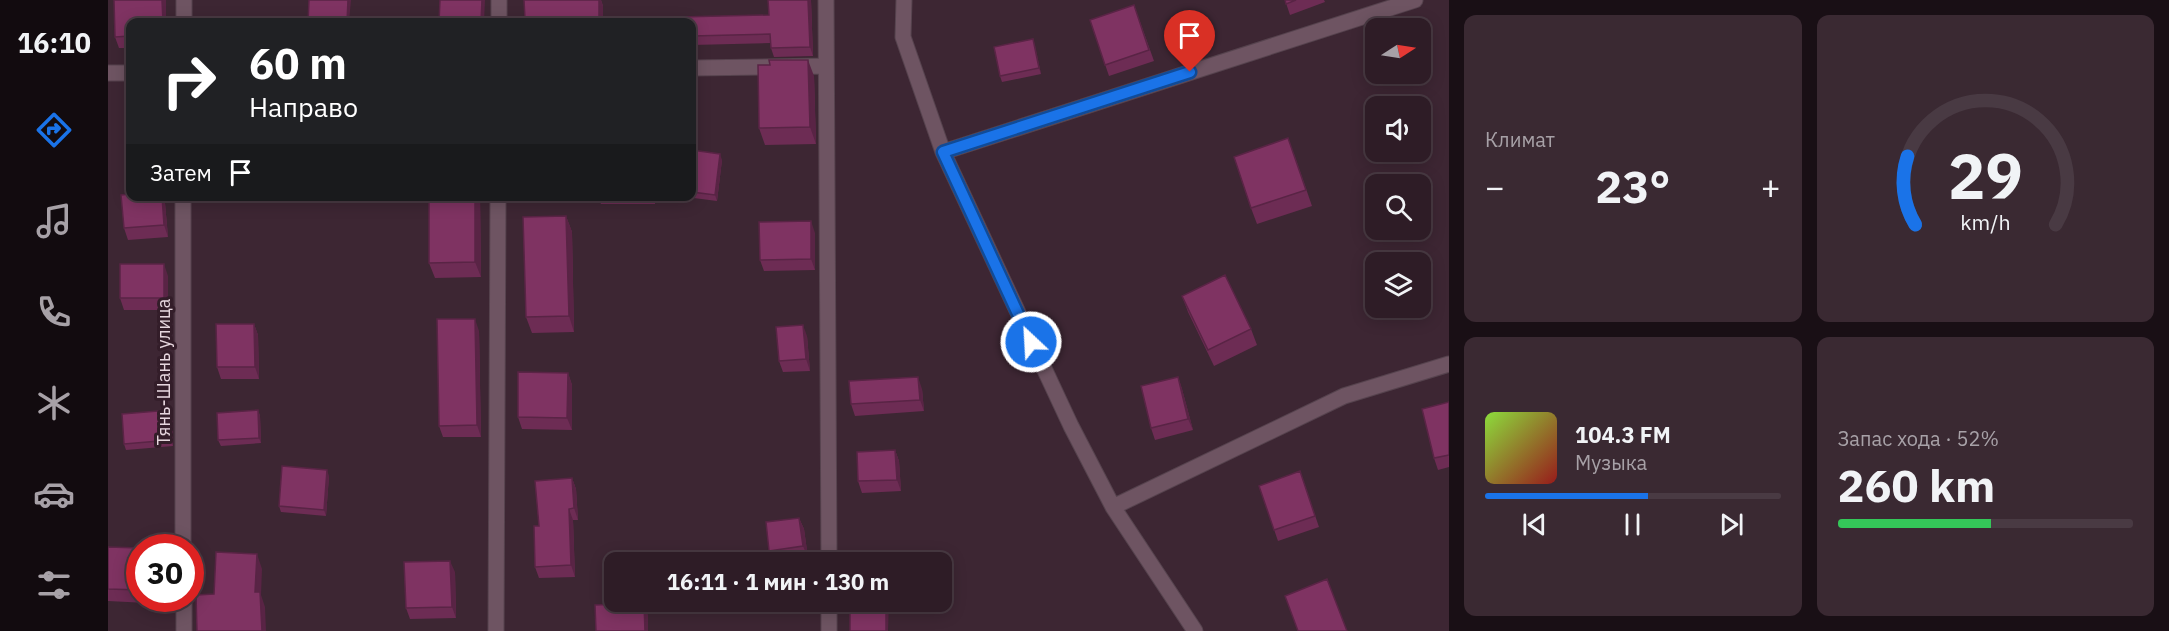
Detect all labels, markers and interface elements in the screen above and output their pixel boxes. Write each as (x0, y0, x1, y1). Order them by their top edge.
pin (1164, 10, 1215, 72)
north arrow (1365, 18, 1431, 84)
map controls (1365, 18, 1431, 318)
icon: arrive (1173, 19, 1206, 52)
text: 16:10 (17, 25, 91, 60)
text: 60 m (249, 36, 347, 91)
icon: right (150, 42, 228, 120)
text: Направо (249, 89, 358, 124)
button: sound (1365, 96, 1431, 162)
icon: directions (33, 109, 75, 151)
text: Климат (1485, 126, 1555, 153)
text: 29 (1948, 135, 2023, 216)
icon: arrive (224, 156, 257, 189)
text: 23° (1595, 157, 1670, 215)
text: Затем (150, 158, 212, 187)
text: − (1485, 165, 1505, 208)
text: + (1761, 165, 1781, 208)
button: search (1365, 174, 1431, 240)
icon: music (33, 200, 75, 242)
text: km/h (1960, 209, 2010, 237)
button: layers (1365, 252, 1431, 318)
icon: phone (33, 291, 75, 333)
street label: Тянь-Шань улица (152, 298, 175, 445)
position arrow (999, 310, 1063, 374)
icon: climate (33, 382, 75, 424)
text: 104.3 FM (1575, 420, 1671, 449)
text: Запас хода · 52% (1838, 425, 1999, 452)
text: Музыка (1575, 449, 1647, 476)
text: 260 km (1838, 456, 1995, 514)
icon: car (33, 473, 75, 515)
icon: previous (1518, 508, 1551, 541)
icon: pause (1616, 508, 1649, 541)
icon: next (1715, 508, 1748, 541)
speed limit sign: 30 (126, 534, 204, 612)
icon: filters (33, 564, 75, 606)
text: 16:11 · 1 мин · 130 m (667, 567, 889, 596)

